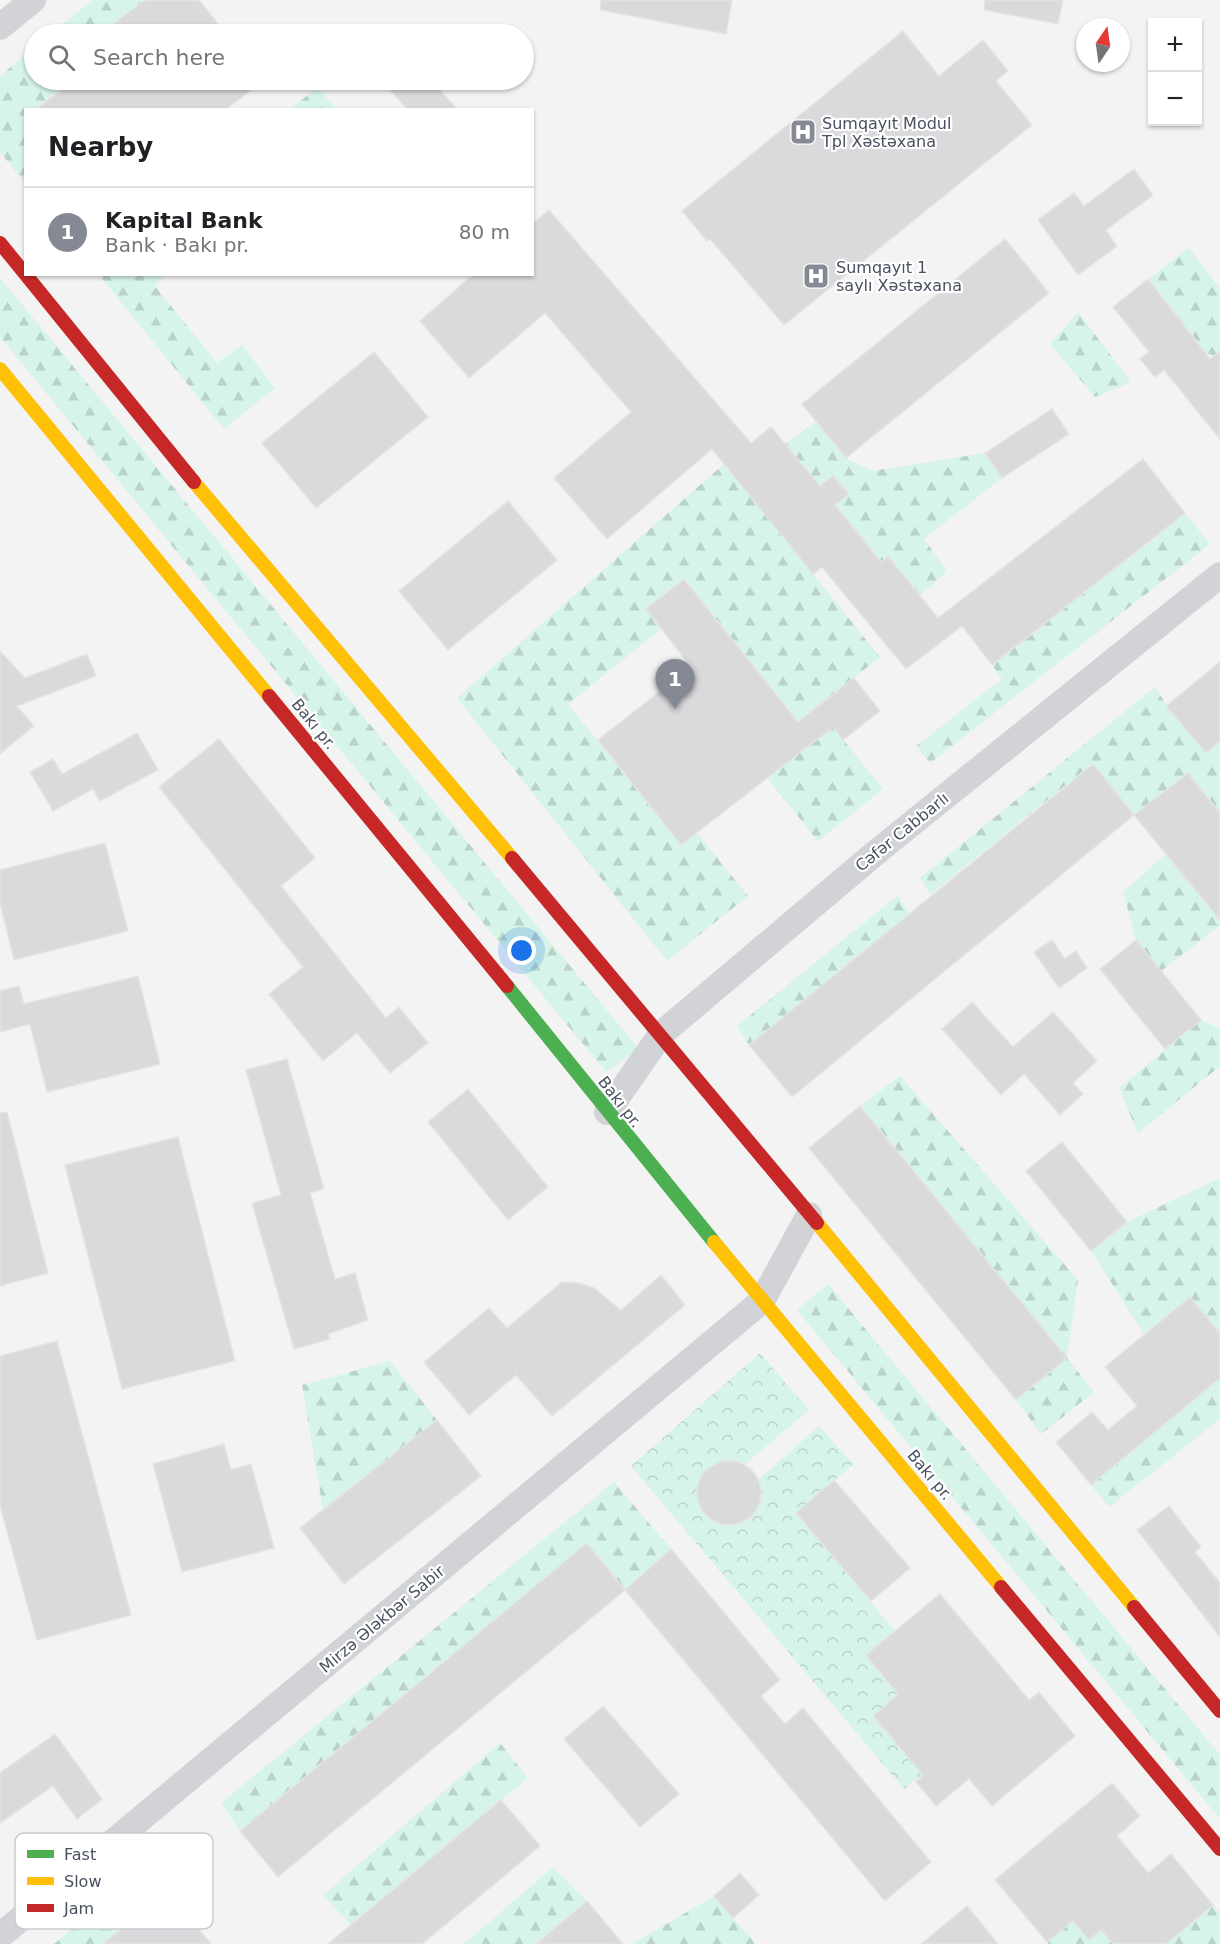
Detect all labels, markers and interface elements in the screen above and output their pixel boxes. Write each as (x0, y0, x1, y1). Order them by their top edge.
north arrow (1076, 18, 1130, 72)
map controls (1148, 18, 1202, 126)
button: + (1148, 18, 1202, 72)
search box (24, 24, 534, 90)
icon: search (45, 41, 78, 74)
text: Search here (93, 45, 225, 70)
button: − (1148, 72, 1202, 126)
place label: Sumqayıt Modul Tpl Xəstəxana (821, 114, 951, 151)
hospital icon: Sumqayıt Modul Tpl Xəstəxana (788, 117, 818, 147)
text: Nearby (48, 132, 153, 162)
text: Kapital Bank (105, 208, 263, 233)
text: 1 (61, 220, 74, 244)
text: 80 m (459, 220, 510, 244)
text: Bank · Bakı pr. (105, 233, 249, 257)
place label: Sumqayıt 1 saylı Xəstəxana (836, 258, 962, 295)
hospital icon: Sumqayıt 1 saylı Xəstəxana (801, 261, 831, 291)
pin: 1 (656, 660, 694, 709)
street label: Bakı pr. (288, 695, 340, 753)
street label: Cəfər Cabbarlı (851, 789, 953, 875)
your location (507, 936, 536, 965)
street label: Bakı pr. (594, 1073, 646, 1131)
street label: Bakı pr. (903, 1446, 957, 1504)
street label: Mirzə Ələkbər Sabir (316, 1561, 449, 1677)
legend (15, 1833, 213, 1929)
text: Fast (64, 1845, 96, 1864)
text: Slow (64, 1872, 101, 1891)
text: Jam (63, 1899, 94, 1918)

